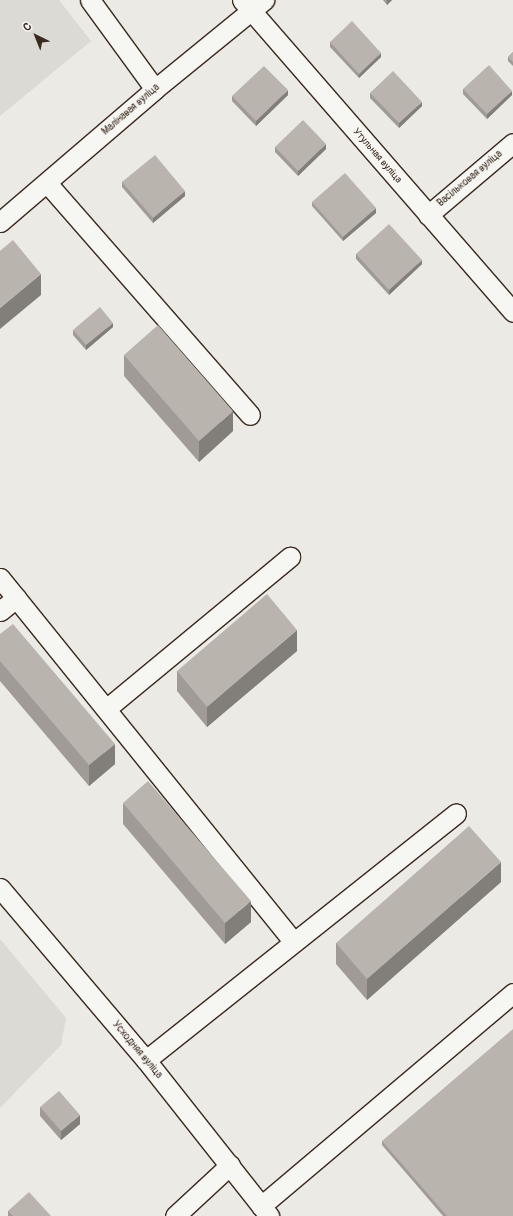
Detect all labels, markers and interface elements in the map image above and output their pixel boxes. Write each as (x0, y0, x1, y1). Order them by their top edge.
north arrow (16, 16, 56, 56)
text: С (21, 20, 34, 34)
street label: Малінавая вуліца (100, 82, 162, 138)
street label: Утульная вуліца (350, 126, 404, 186)
street label: Васільковая вуліца (435, 148, 505, 210)
street label: Усходняя вуліца (110, 1019, 164, 1081)

